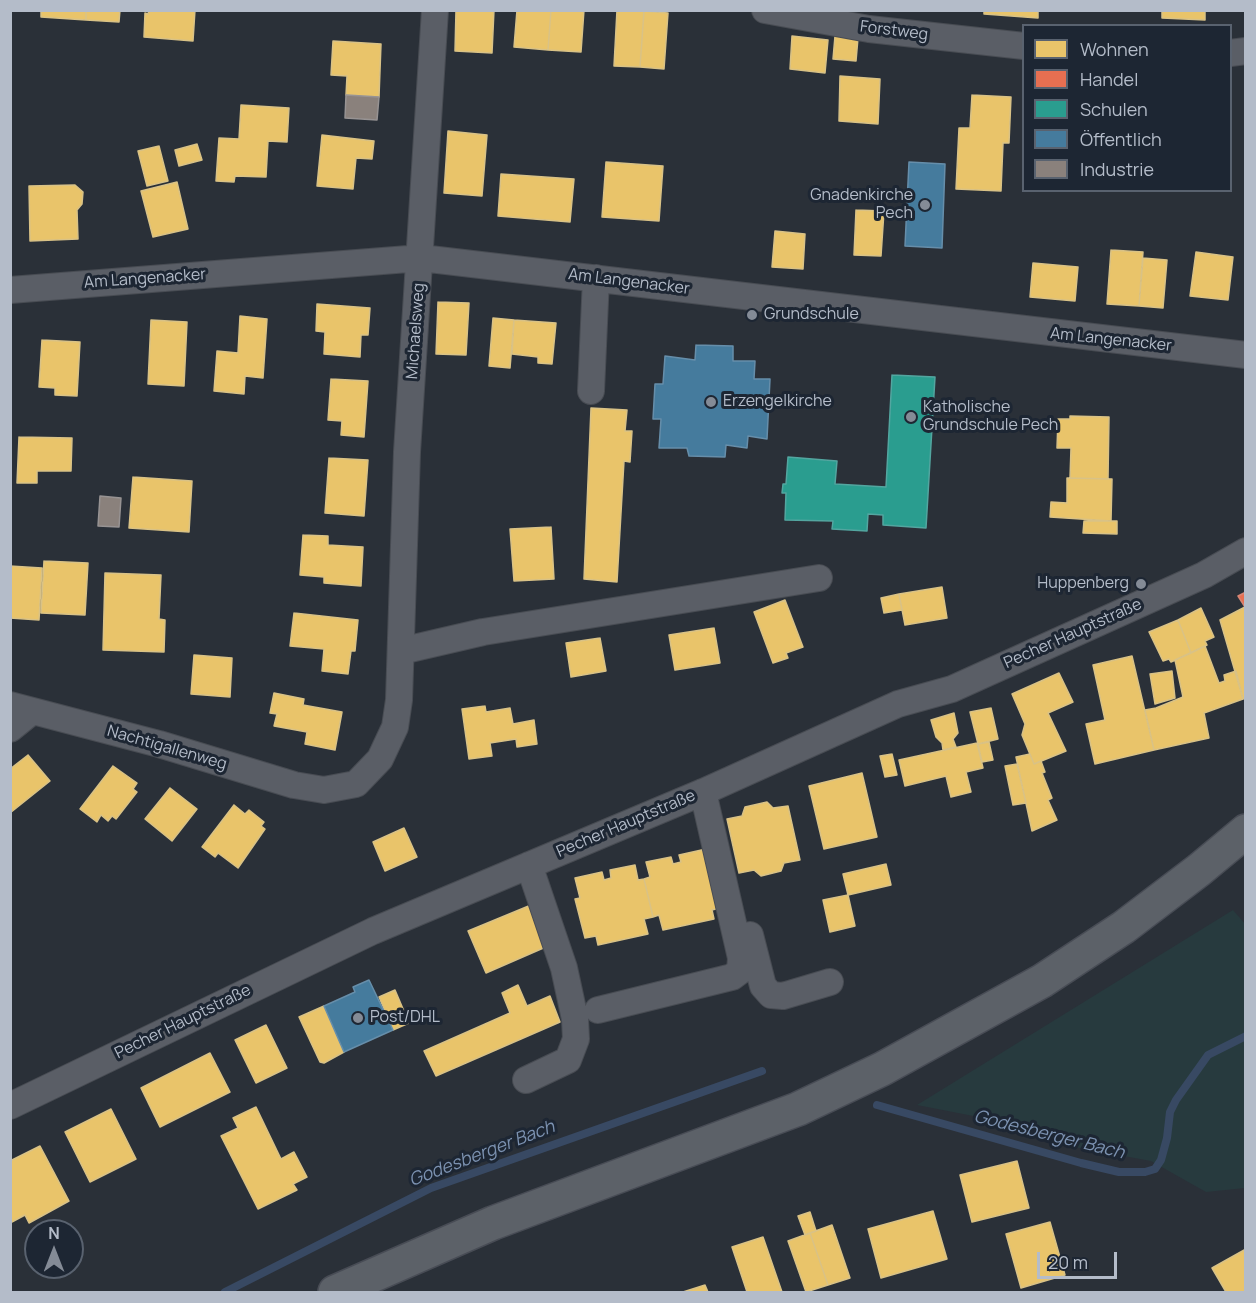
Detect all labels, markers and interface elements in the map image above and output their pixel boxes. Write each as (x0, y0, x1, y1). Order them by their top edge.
street label: Forstweg (859, 17, 929, 45)
legend (1022, 24, 1232, 192)
text: Wohnen (1080, 37, 1149, 61)
text: Handel (1080, 67, 1138, 91)
text: Schulen (1080, 97, 1148, 121)
text: Öffentlich (1080, 127, 1162, 151)
text: Industrie (1080, 157, 1154, 181)
place label: Gnadenkirche Pech (810, 186, 913, 224)
marker: Gnadenkirche Pech (918, 198, 932, 212)
street label: Am Langenacker (83, 265, 207, 293)
street label: Am Langenacker (567, 265, 691, 299)
street label: Michaelsweg (403, 282, 429, 380)
place label: Grundschule (764, 305, 859, 325)
marker: Grundschule (745, 308, 759, 322)
street label: Am Langenacker (1049, 324, 1173, 356)
place label: Erzengelkirche (723, 392, 832, 412)
marker: Erzengelkirche (704, 395, 718, 409)
place label: Katholische Grundschule Pech (923, 398, 1058, 436)
marker: Katholische Grundschule Pech (904, 410, 918, 424)
place label: Huppenberg (1037, 574, 1129, 594)
marker: Huppenberg (1134, 577, 1148, 591)
street label: Pecher Hauptstraße (1001, 595, 1145, 673)
street label: Nachtigallenweg (105, 722, 229, 774)
street label: Pecher Hauptstraße (554, 786, 698, 862)
street label: Pecher Hauptstraße (112, 981, 254, 1063)
place label: Post/DHL (370, 1008, 440, 1028)
marker: Post/DHL (351, 1011, 365, 1025)
water label: Godesberger Bach (972, 1106, 1126, 1164)
water label: Godesberger Bach (406, 1116, 558, 1192)
north arrow (24, 1219, 84, 1279)
text: N (48, 1222, 60, 1244)
scale bar (1040, 1240, 1120, 1278)
text: 20 m (1048, 1250, 1088, 1274)

